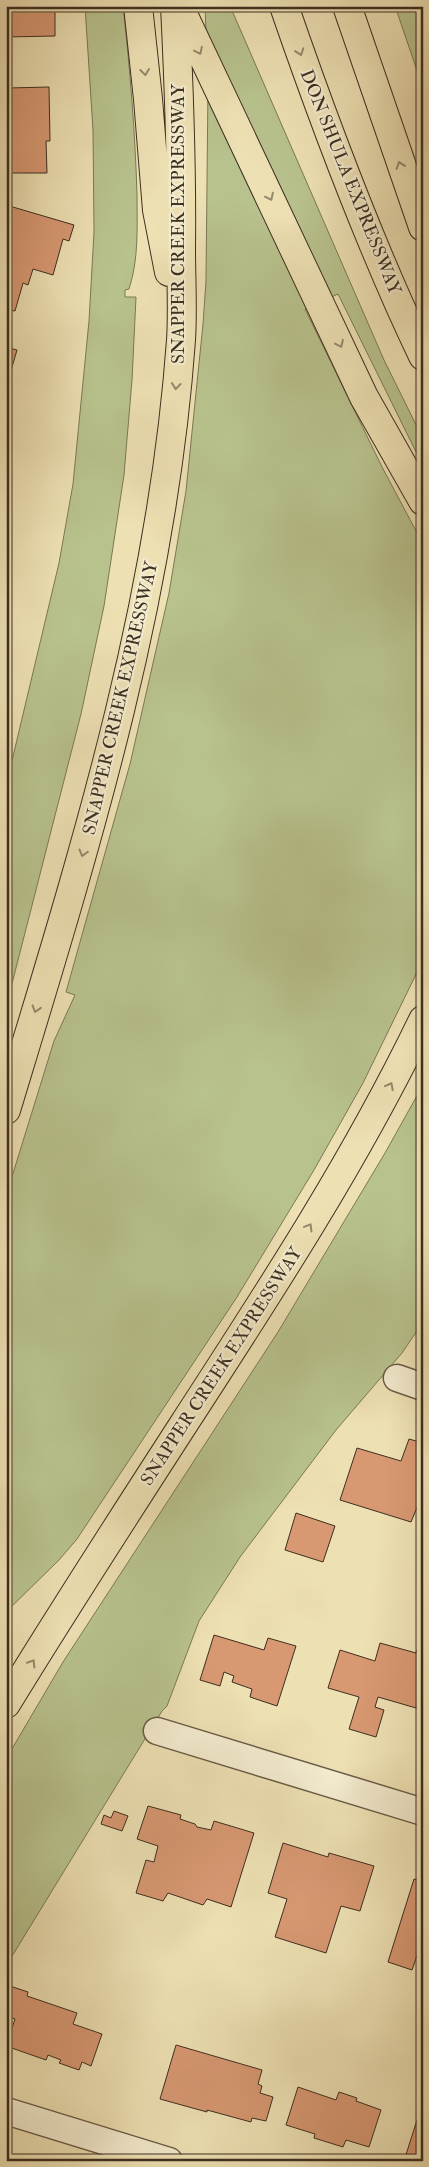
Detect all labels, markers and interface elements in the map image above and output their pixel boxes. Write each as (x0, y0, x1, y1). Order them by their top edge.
one-way arrow (193, 46, 204, 55)
one-way arrow (294, 48, 304, 56)
street label: DON SHULA EXPRESSWAY (295, 66, 407, 299)
one-way arrow (139, 68, 150, 76)
street label: SNAPPER CREEK EXPRESSWAY (167, 83, 190, 364)
one-way arrow (396, 161, 406, 169)
one-way arrow (264, 192, 274, 201)
one-way arrow (333, 339, 344, 348)
one-way arrow (171, 382, 182, 390)
street label: SNAPPER CREEK EXPRESSWAY (78, 558, 163, 837)
one-way arrow (78, 849, 88, 857)
one-way arrow (32, 1005, 42, 1013)
one-way arrow (384, 1082, 394, 1091)
one-way arrow (303, 1223, 313, 1232)
street label: SNAPPER CREEK EXPRESSWAY (135, 1242, 308, 1490)
one-way arrow (25, 1659, 35, 1668)

